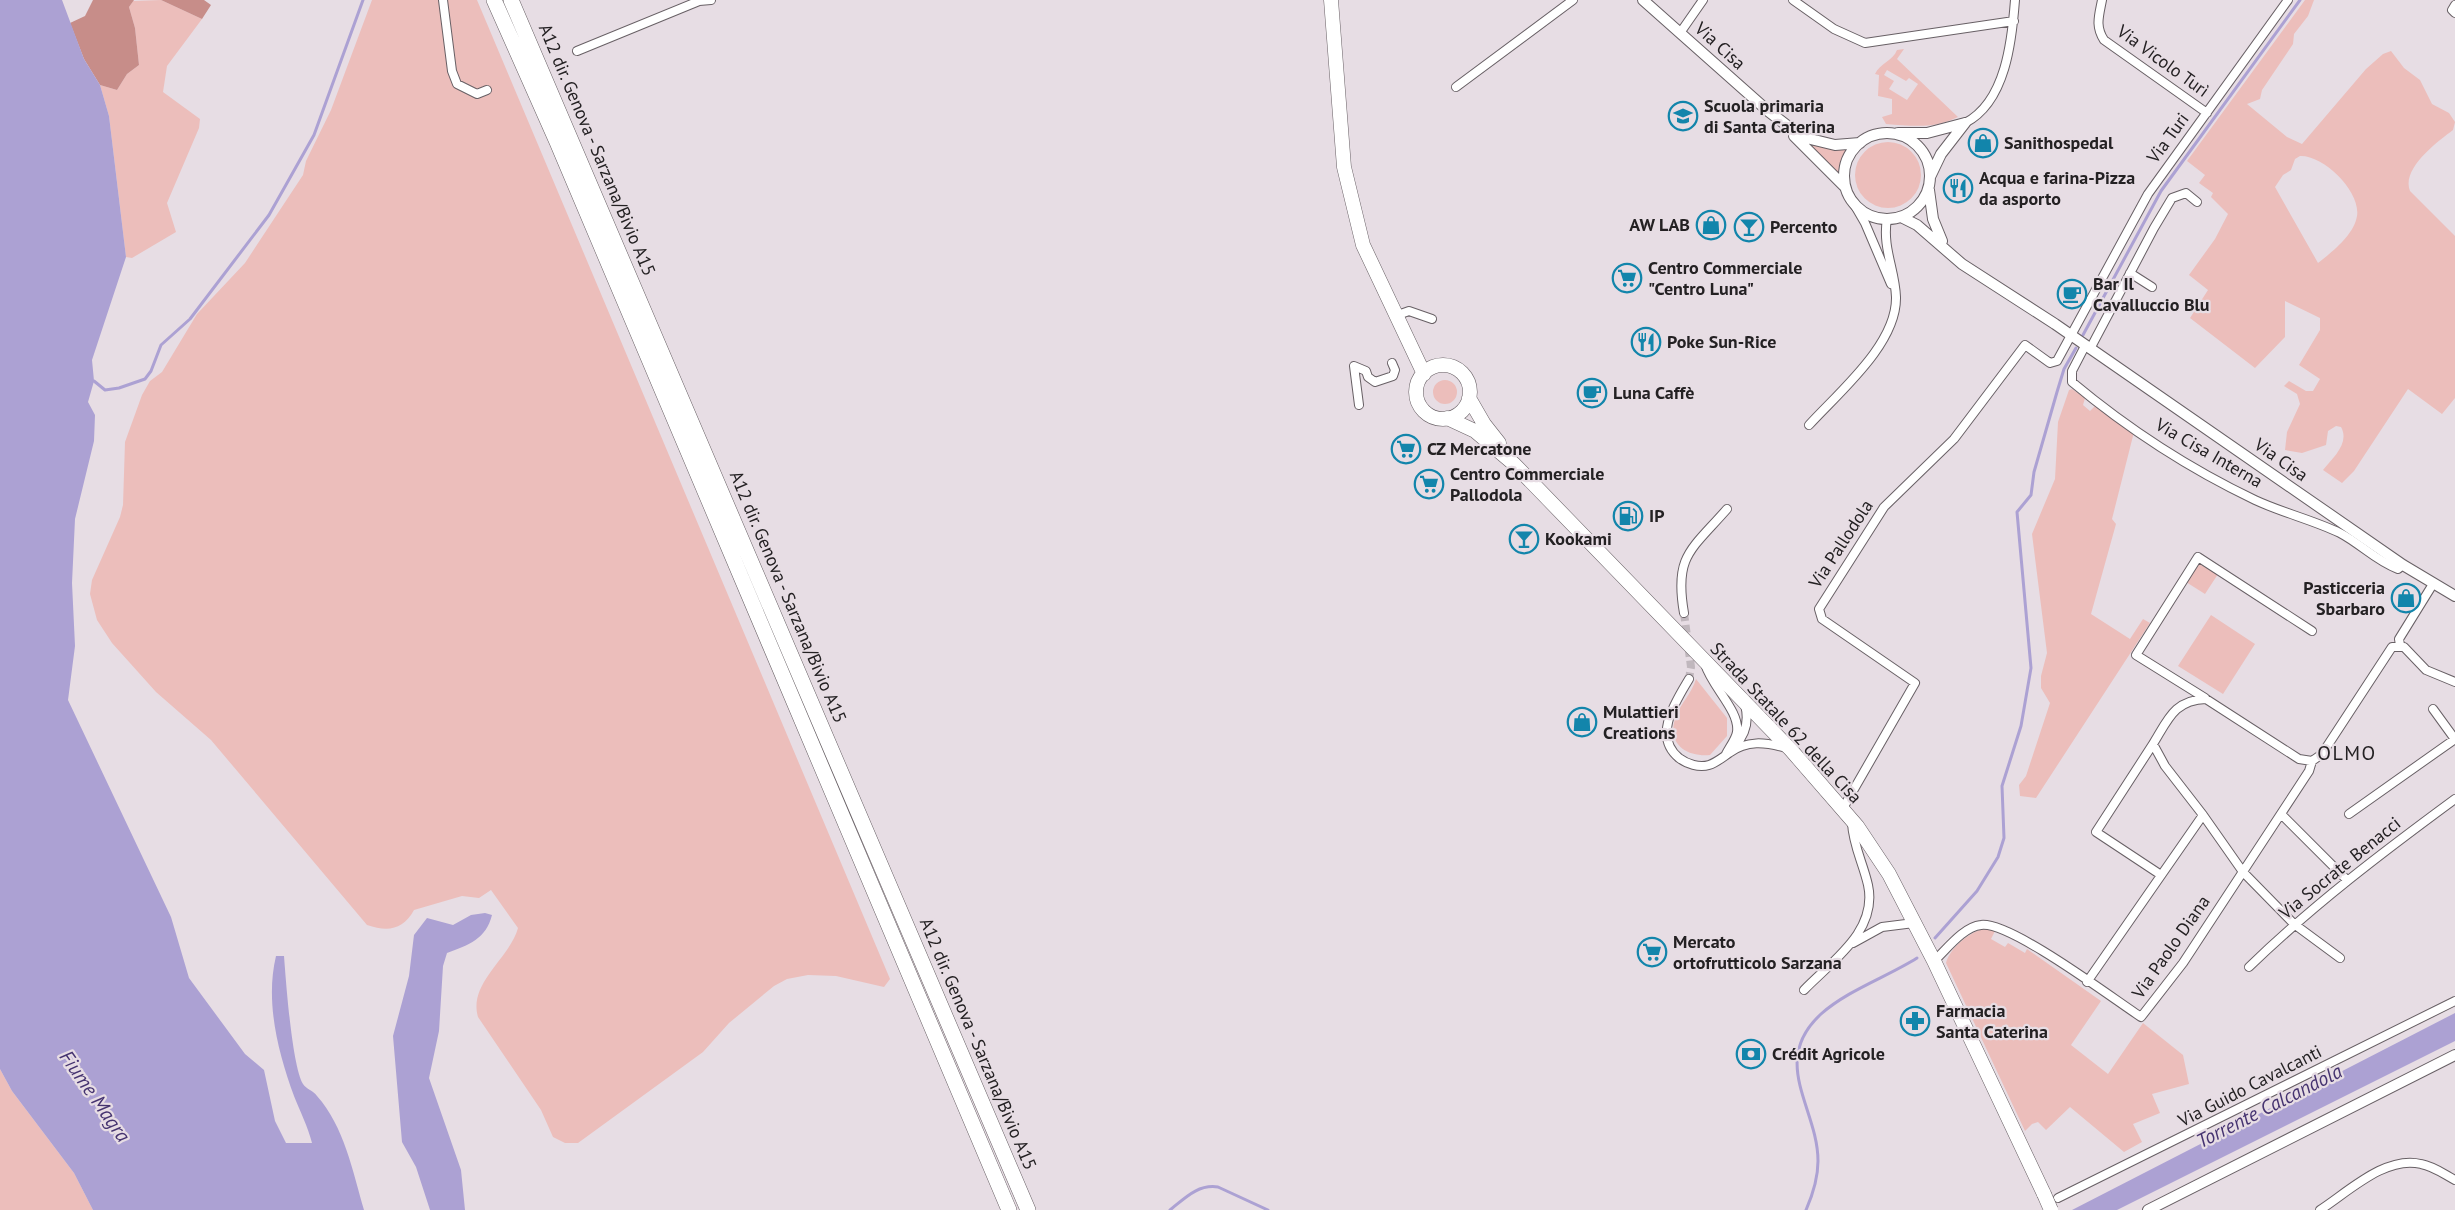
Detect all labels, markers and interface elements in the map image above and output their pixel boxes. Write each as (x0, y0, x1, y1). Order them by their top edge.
street label: Via Cisa (1689, 16, 1750, 74)
street label: Via Vicolo Turì (2112, 19, 2214, 102)
street label: A12 dir. Genova - Sarzana/Bivio A15 (534, 20, 661, 279)
place label: Scuola primaria di Santa Caterina (1704, 94, 1835, 138)
school or university icon: Scuola primaria di Santa Caterina (1667, 100, 1699, 132)
street label: Via Turi (2141, 108, 2194, 168)
shop icon: Sanithospedal (1967, 127, 1999, 159)
place label: Sanithospedal (2004, 131, 2114, 154)
place label: Acqua e farina-Pizza da asporto (1979, 166, 2135, 210)
restaurant icon: Acqua e farina-Pizza da asporto (1942, 172, 1974, 204)
shop icon: AW LAB (1695, 209, 1727, 241)
bar icon: Percento (1733, 211, 1765, 243)
place label: AW LAB (1629, 213, 1690, 236)
place label: Percento (1770, 215, 1838, 238)
place label: Centro Commerciale "Centro Luna" (1648, 256, 1802, 300)
supermarket icon: Centro Commerciale "Centro Luna" (1611, 262, 1643, 294)
place label: Bar Il Cavalluccio Blu (2093, 272, 2210, 316)
cafe icon: Bar Il Cavalluccio Blu (2056, 278, 2088, 310)
restaurant icon: Poke Sun-Rice (1630, 326, 1662, 358)
place label: Poke Sun-Rice (1667, 330, 1776, 353)
cafe icon: Luna Caffè (1576, 377, 1608, 409)
place label: Luna Caffè (1613, 381, 1694, 404)
street label: Via Cisa Interna (2151, 412, 2267, 493)
street label: Via Cisa (2249, 432, 2313, 486)
supermarket icon: CZ Mercatone (1390, 433, 1422, 465)
place label: CZ Mercatone (1427, 437, 1531, 460)
place label: Centro Commerciale Pallodola (1450, 462, 1604, 506)
street label: A12 dir. Genova - Sarzana/Bivio A15 (725, 467, 852, 726)
supermarket icon: Centro Commerciale Pallodola (1413, 468, 1445, 500)
street label: Via Pallodola (1803, 495, 1878, 593)
fuel station icon: IP (1612, 500, 1644, 532)
place label: IP (1649, 504, 1664, 527)
bar icon: Kookami (1508, 523, 1540, 555)
place label: Kookami (1545, 527, 1612, 550)
place label: Pasticceria Sbarbaro (2303, 576, 2385, 620)
shop icon: Pasticceria Sbarbaro (2390, 582, 2422, 614)
street label: Strada Statale 62 della Cisa (1706, 637, 1867, 808)
place label: Mulattieri Creations (1603, 700, 1679, 744)
shop icon: Mulattieri Creations (1566, 706, 1598, 738)
district label: OLMO (2317, 740, 2377, 766)
street label: Via Socrate Benacci (2273, 811, 2405, 924)
street label: Via Paolo Diana (2126, 891, 2215, 1004)
street label: A12 dir. Genova - Sarzana/Bivio A15 (915, 914, 1042, 1173)
place label: Mercato ortofrutticolo Sarzana (1673, 930, 1842, 974)
supermarket icon: Mercato ortofrutticolo Sarzana (1636, 936, 1668, 968)
place label: Farmacia Santa Caterina (1936, 999, 2048, 1043)
pharmacy icon: Farmacia Santa Caterina (1899, 1005, 1931, 1037)
bank icon: Crédit Agricole (1735, 1038, 1767, 1070)
street label: Via Guido Cavalcanti (2173, 1039, 2325, 1132)
place label: Crédit Agricole (1772, 1042, 1885, 1065)
water label: Fiume Magra (54, 1045, 136, 1147)
water label: Torrente Calcandola (2192, 1058, 2347, 1154)

